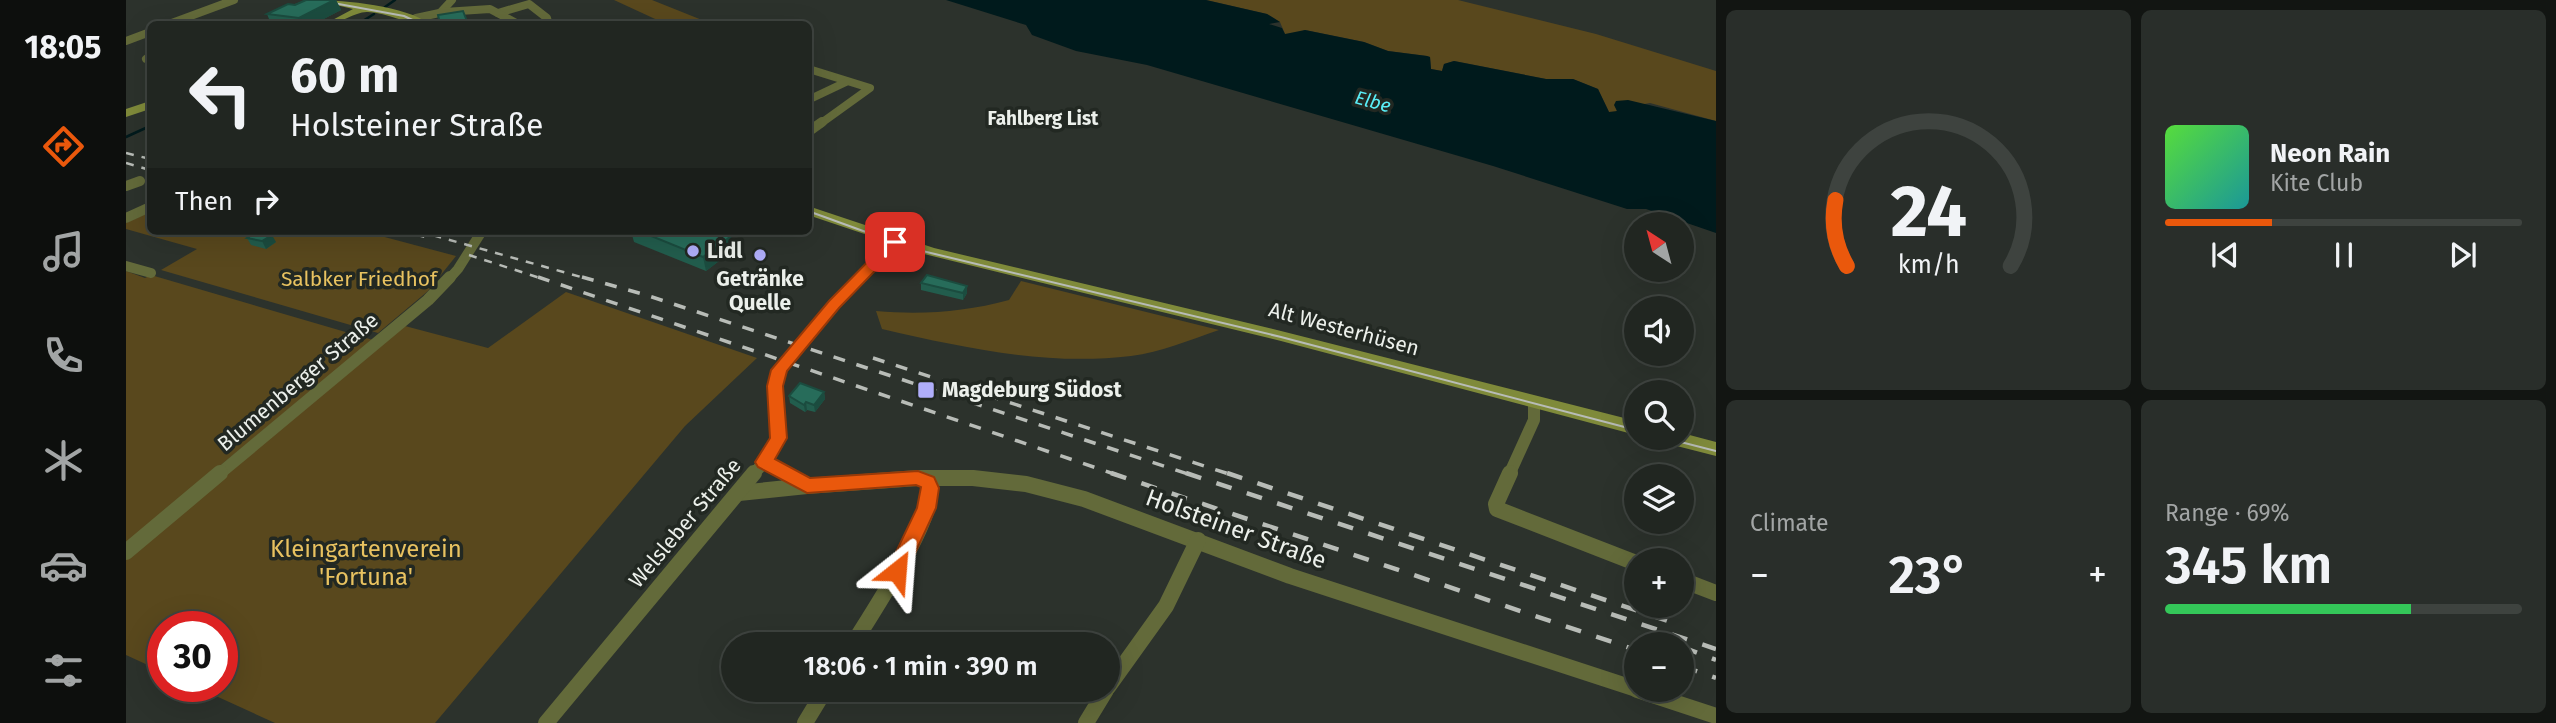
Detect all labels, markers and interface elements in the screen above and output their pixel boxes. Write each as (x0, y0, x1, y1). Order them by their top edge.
text: 18:05 (25, 28, 102, 66)
text: 60 m (290, 46, 399, 105)
icon: left (175, 49, 266, 140)
water label: Elbe (1352, 86, 1394, 117)
text: Holsteiner Straße (290, 106, 543, 144)
district label: Fahlberg List (988, 107, 1099, 130)
icon: directions (39, 122, 88, 171)
text: Neon Rain (2270, 138, 2390, 169)
text: 24 (1890, 168, 1967, 255)
text: Kite Club (2270, 169, 2363, 197)
icon: right (247, 182, 285, 220)
text: Then (175, 186, 233, 217)
pin (865, 212, 925, 272)
north arrow (1624, 212, 1694, 282)
map controls (1624, 212, 1694, 702)
icon: arrive (876, 223, 914, 261)
icon: music (39, 227, 88, 276)
icon: previous (2206, 236, 2244, 274)
icon: pause (2325, 236, 2363, 274)
icon: next (2444, 236, 2482, 274)
place label: Lidl (707, 238, 743, 264)
marker: Lidl (685, 243, 701, 259)
marker: Getränke Quelle (752, 247, 768, 263)
text: km/h (1898, 250, 1959, 280)
park label: Salbker Friedhof (281, 266, 439, 292)
place label: Getränke Quelle (716, 266, 804, 316)
street label: Alt Westerhüsen (1266, 296, 1422, 362)
button: sound (1624, 296, 1694, 366)
street label: Blumenberger Straße (212, 307, 384, 457)
icon: phone (39, 331, 88, 380)
place label: Magdeburg Südost (942, 377, 1122, 403)
marker: Magdeburg Südost (916, 380, 936, 400)
button: search (1624, 380, 1694, 450)
icon: climate (39, 436, 88, 485)
street label: Welsleber Straße (623, 453, 747, 593)
button: layers (1624, 464, 1694, 534)
street label: Holsteiner Straße (1142, 483, 1330, 575)
text: Range · 69% (2165, 499, 2290, 527)
text: Climate (1750, 509, 1829, 537)
position arrow (860, 534, 934, 608)
text: 345 km (2165, 534, 2332, 597)
park label: Kleingartenverein 'Fortuna' (270, 535, 462, 591)
icon: car (39, 541, 88, 590)
text: 23° (1888, 544, 1969, 607)
button: + (1624, 548, 1694, 618)
text: − (1750, 552, 1769, 598)
text: + (2088, 552, 2107, 598)
speed limit sign: 30 (147, 611, 238, 702)
button: − (1624, 632, 1694, 702)
icon: filters (39, 646, 88, 695)
text: 18:06 · 1 min · 390 m (804, 651, 1037, 682)

